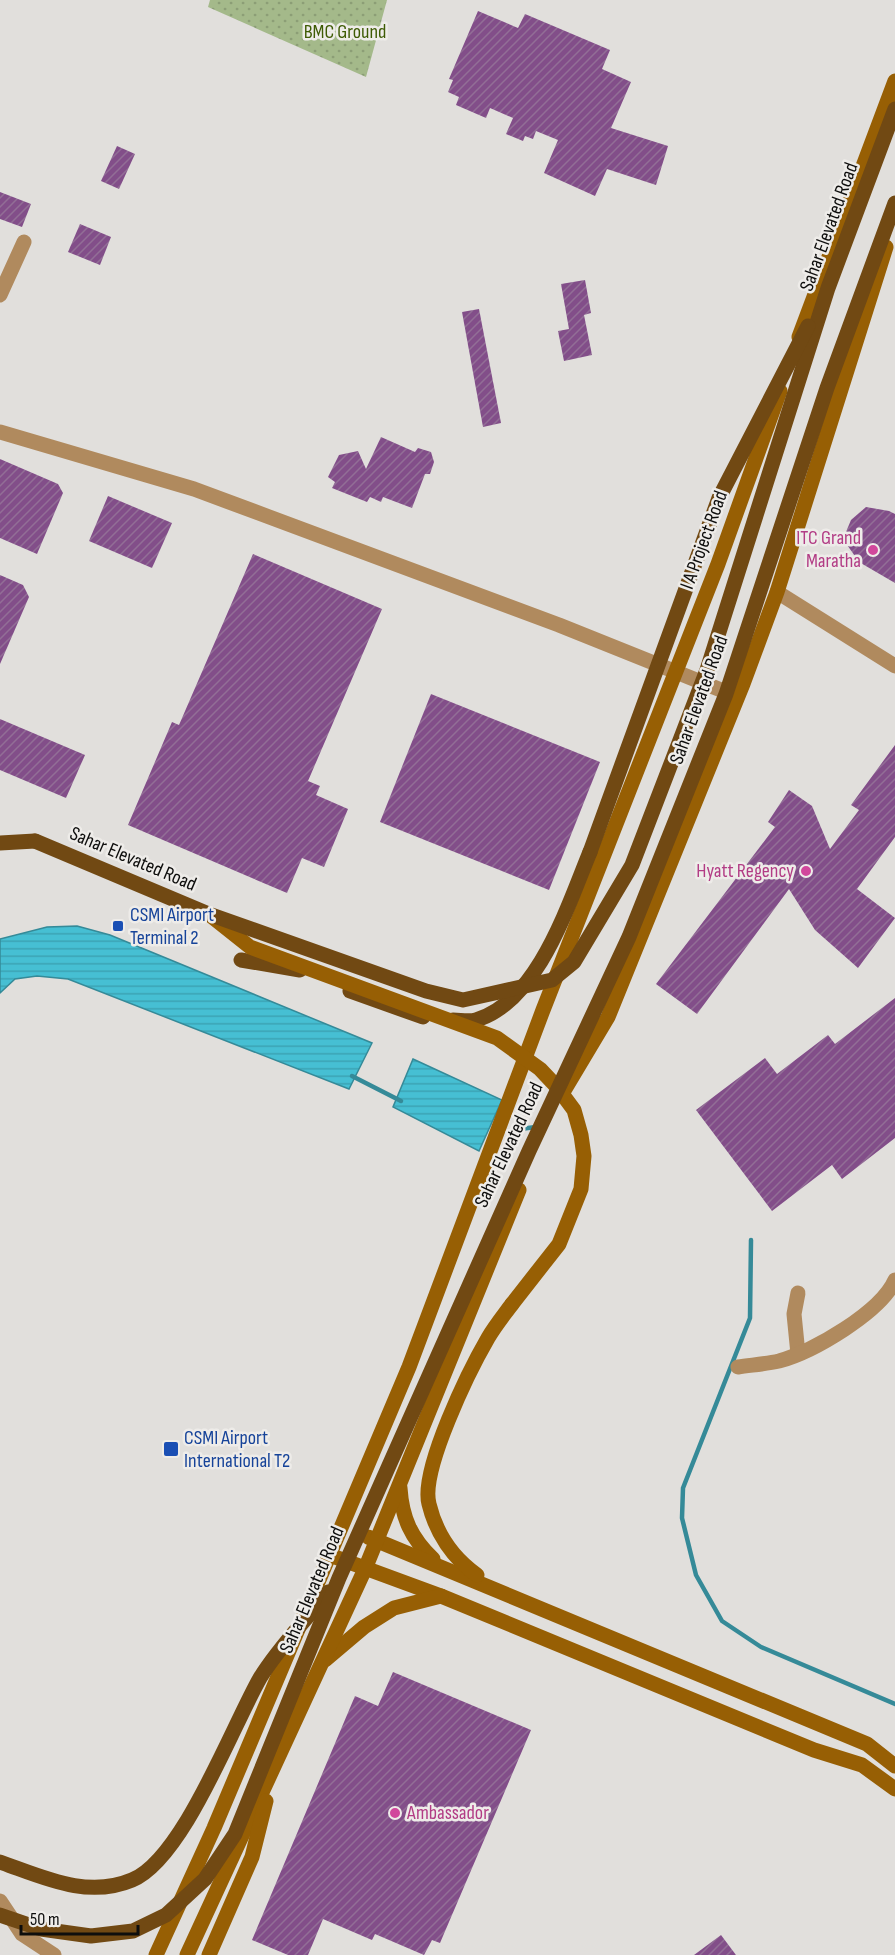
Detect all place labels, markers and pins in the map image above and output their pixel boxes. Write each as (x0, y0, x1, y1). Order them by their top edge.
place label: ITC Grand Maratha (796, 526, 861, 573)
marker: ITC Grand Maratha (866, 543, 880, 557)
place label: Hyatt Regency (696, 859, 794, 883)
marker: Hyatt Regency (799, 864, 813, 878)
place label: CSMI Airport Terminal 2 (130, 903, 214, 950)
marker: CSMI Airport Terminal 2 (111, 919, 125, 933)
place label: CSMI Airport International T2 (184, 1426, 290, 1473)
marker: CSMI Airport International T2 (162, 1440, 180, 1458)
place label: Ambassador (406, 1801, 489, 1825)
marker: Ambassador (388, 1806, 402, 1820)

